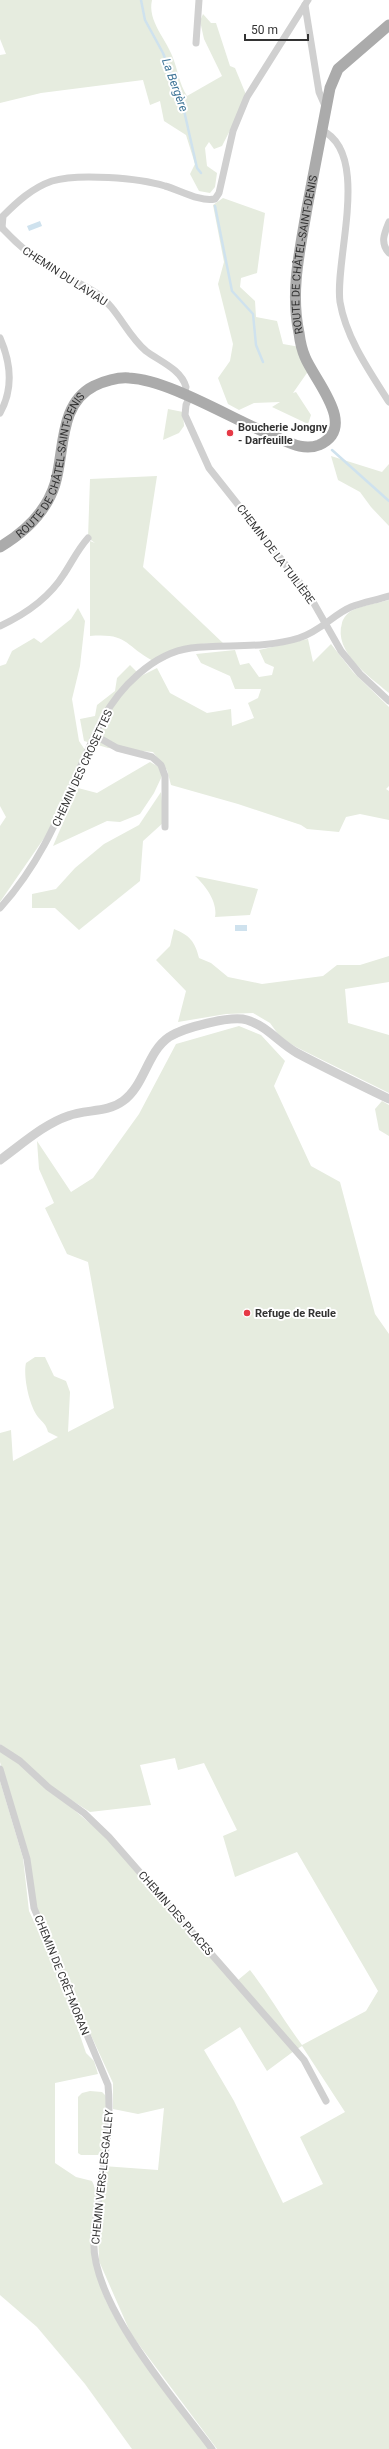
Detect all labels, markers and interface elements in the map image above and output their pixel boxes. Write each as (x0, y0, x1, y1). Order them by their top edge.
scale bar (245, 16, 308, 42)
text: 50 m (251, 23, 278, 37)
water label: La Bergère (159, 57, 191, 113)
street label: ROUTE DE CHÂTEL-SAINT-DENIS (289, 174, 320, 335)
street label: CHEMIN DU LAVIAU (20, 244, 110, 309)
street label: ROUTE DE CHÂTEL-SAINT-DENIS (14, 390, 88, 541)
place label: Boucherie Jongny - Darfeuille (238, 421, 328, 447)
marker: Boucherie Jongny - Darfeuille (225, 428, 235, 438)
street label: CHEMIN DE LA TUILIÈRE (234, 502, 317, 607)
street label: CHEMIN DES CROSETTES (50, 707, 115, 829)
place label: Refuge de Reule (255, 1307, 336, 1320)
marker: Refuge de Reule (242, 1308, 252, 1318)
street label: CHEMIN DES PLACES (136, 1869, 216, 1958)
street label: CHEMIN DE CRÊT-MORAN (31, 1913, 92, 2037)
street label: CHEMIN VERS-LES-GALLEY (89, 2109, 116, 2245)

